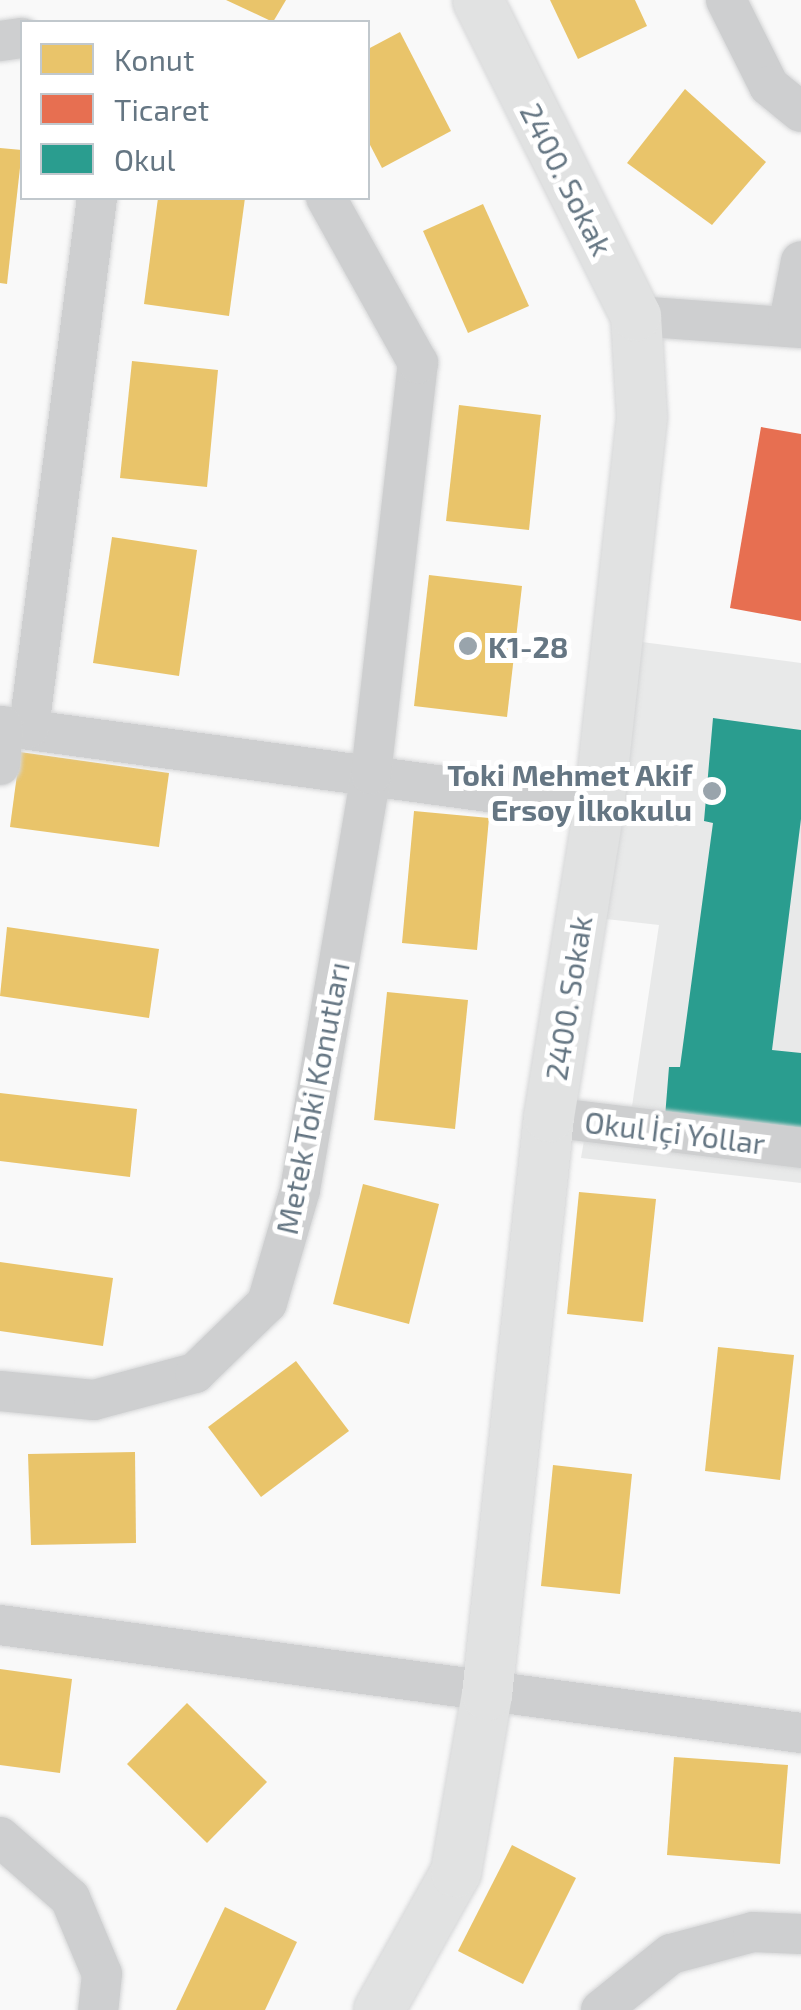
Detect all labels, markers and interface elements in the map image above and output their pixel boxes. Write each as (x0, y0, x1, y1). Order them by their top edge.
legend (20, 20, 370, 200)
text: Konut (114, 41, 194, 77)
text: Ticaret (114, 91, 209, 127)
street label: 2400. Sokak (513, 97, 621, 261)
text: Okul (114, 141, 175, 177)
place label: K1-28 (488, 628, 569, 664)
marker: K1-28 (457, 635, 479, 657)
place label: Toki Mehmet Akif Ersoy İlkokulu (446, 756, 692, 826)
marker: Toki Mehmet Akif Ersoy İlkokulu (701, 780, 723, 802)
street label: 2400. Sokak (537, 913, 599, 1083)
street label: Metek Toki Konutları (268, 958, 356, 1238)
street label: Okul İçi Yollar (582, 1103, 768, 1161)

